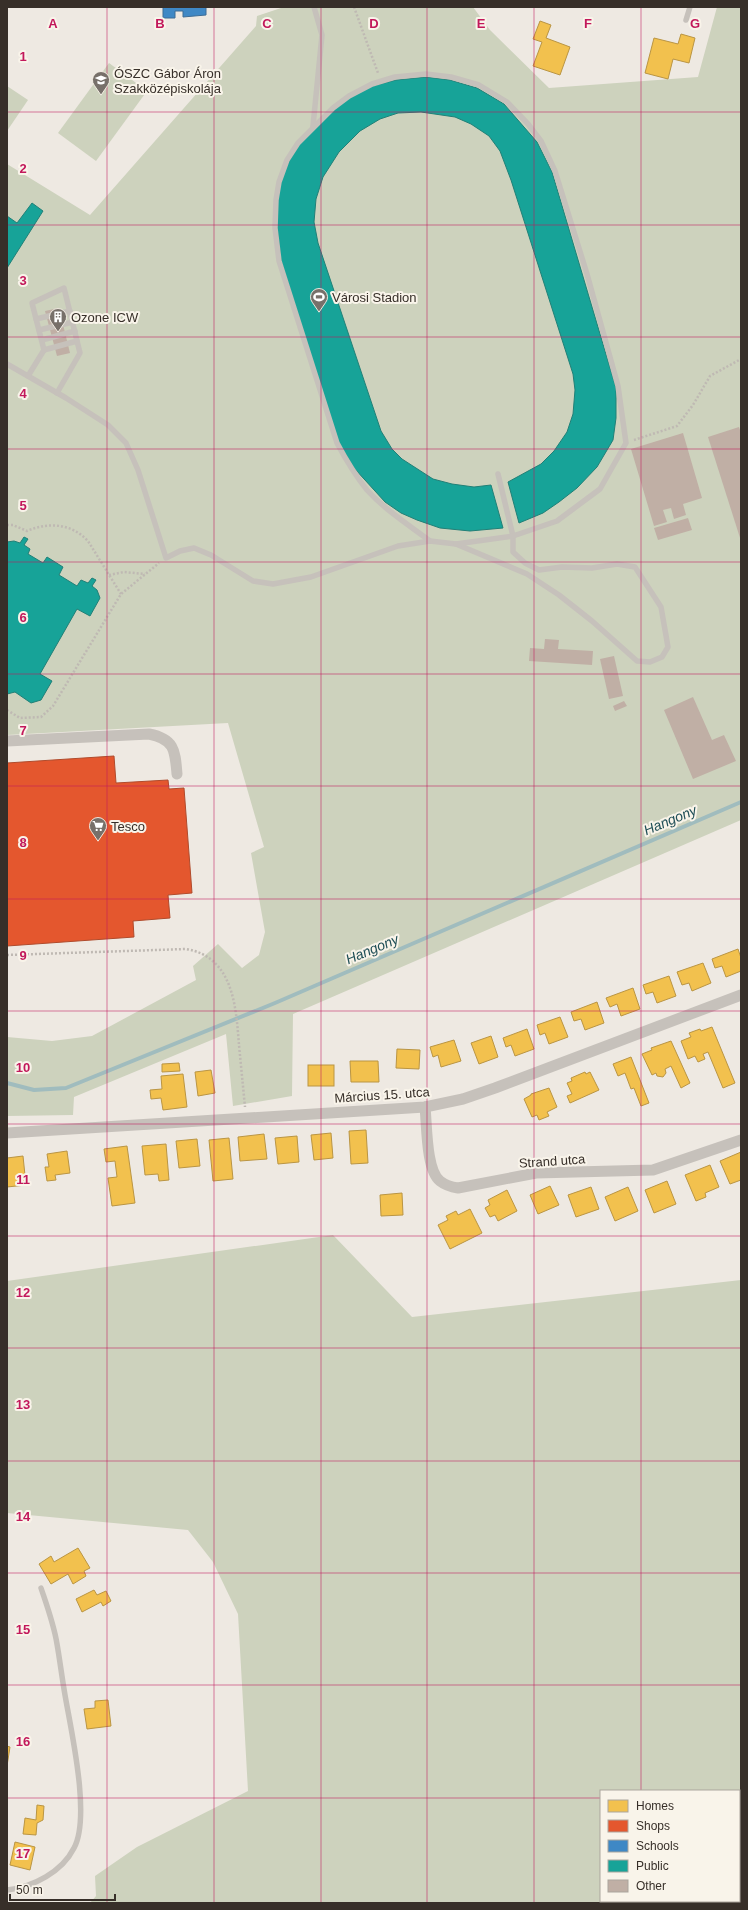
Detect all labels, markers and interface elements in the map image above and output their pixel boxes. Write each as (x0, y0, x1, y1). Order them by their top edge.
text: A (48, 16, 58, 31)
text: B (155, 16, 165, 31)
text: C (262, 16, 272, 31)
text: D (369, 16, 379, 31)
text: E (477, 16, 486, 31)
text: F (584, 16, 592, 31)
text: G (690, 16, 700, 31)
text: 1 (19, 49, 27, 64)
place label: ÓSZC Gábor Áron Szakközépiskolája (114, 66, 222, 96)
school or university icon: ÓSZC Gábor Áron Szakközépiskolája (91, 70, 111, 95)
text: 2 (19, 161, 27, 176)
text: 3 (19, 273, 27, 288)
sports icon: Városi Stadion (309, 287, 329, 312)
place label: Városi Stadion (332, 290, 417, 305)
building icon: Ozone ICW (48, 307, 68, 332)
place label: Ozone ICW (71, 310, 139, 325)
text: 4 (19, 386, 27, 401)
text: 5 (19, 498, 27, 513)
text: 6 (19, 610, 27, 625)
text: 7 (19, 723, 27, 738)
water label: Hangony (641, 801, 700, 838)
supermarket icon: Tesco (88, 816, 108, 841)
place label: Tesco (111, 819, 145, 834)
text: 8 (19, 835, 27, 850)
water label: Hangony (343, 930, 402, 967)
text: 9 (19, 948, 27, 963)
text: 10 (16, 1060, 30, 1075)
street label: Március 15. utca (334, 1084, 431, 1106)
street label: Strand utca (518, 1151, 586, 1171)
text: 11 (16, 1172, 30, 1187)
text: 12 (16, 1285, 30, 1300)
text: 13 (16, 1397, 30, 1412)
text: 14 (16, 1509, 31, 1524)
text: 15 (16, 1622, 30, 1637)
text: 16 (16, 1734, 30, 1749)
legend (600, 1790, 740, 1902)
text: Homes (636, 1799, 674, 1813)
text: Shops (636, 1819, 670, 1833)
text: Schools (636, 1839, 679, 1853)
text: 17 (16, 1846, 30, 1861)
text: Public (636, 1859, 669, 1873)
scale bar (10, 1876, 115, 1902)
text: Other (636, 1879, 666, 1893)
text: 50 m (16, 1883, 43, 1897)

